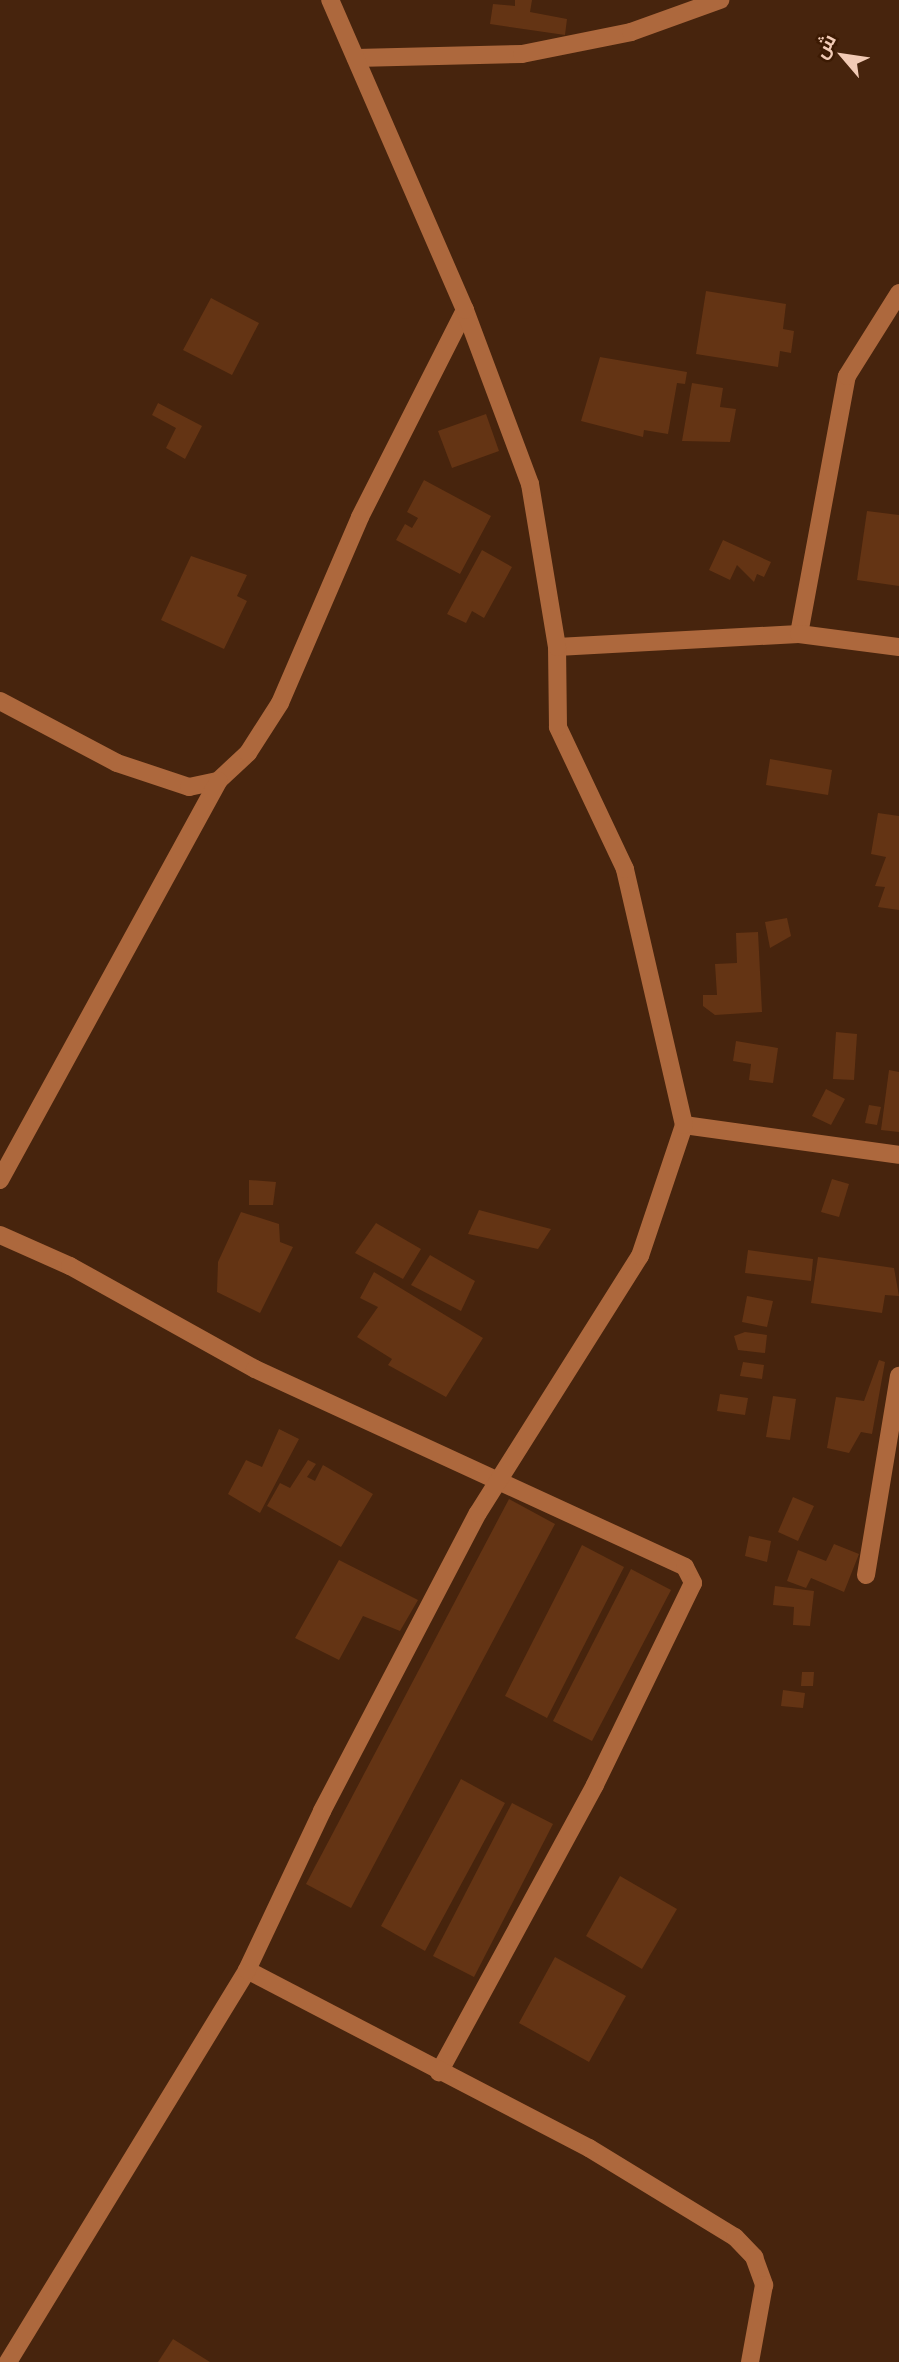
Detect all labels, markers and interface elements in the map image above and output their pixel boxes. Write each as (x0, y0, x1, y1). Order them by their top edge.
north arrow (808, 21, 878, 91)
text: ش (807, 29, 842, 63)

